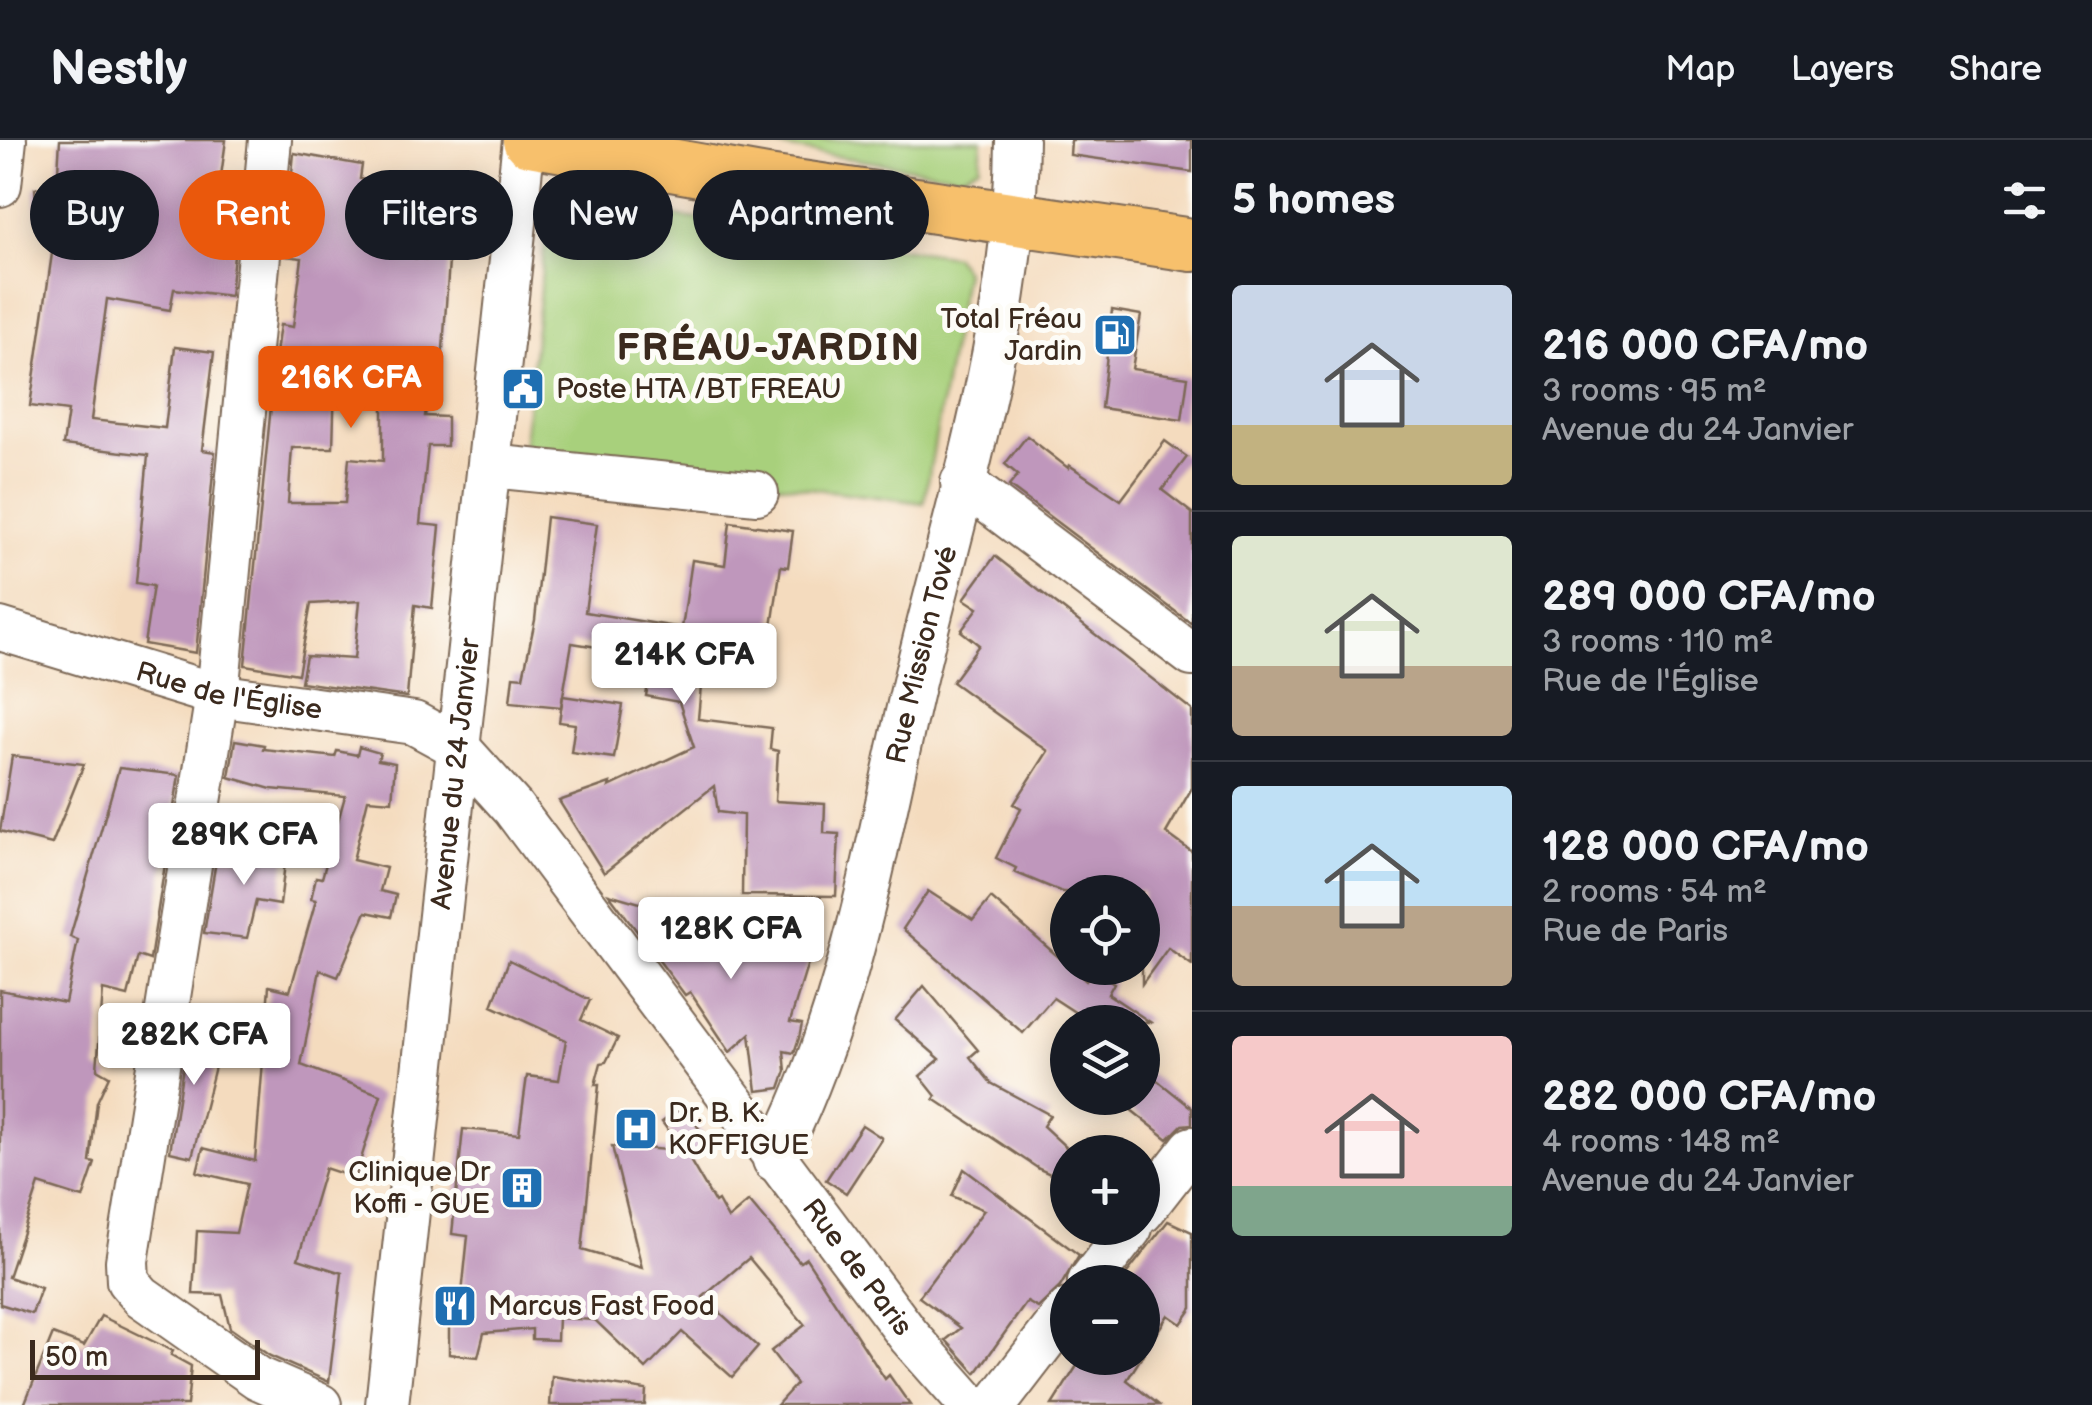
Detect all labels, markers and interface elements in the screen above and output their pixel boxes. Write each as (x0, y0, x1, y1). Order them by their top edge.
text: Nestly (50, 41, 187, 98)
text: Map (1665, 48, 1736, 91)
text: Layers (1791, 48, 1894, 91)
text: Share (1949, 48, 2042, 91)
chip: Buy (30, 170, 159, 260)
chip: Rent (179, 170, 325, 260)
chip: Filters (345, 170, 513, 260)
chip: New (533, 170, 673, 260)
chip: Apartment (693, 170, 929, 260)
icon: filters (1997, 173, 2052, 228)
text: 5 homes (1232, 175, 1395, 226)
place label: Total Fréau Jardin (941, 303, 1082, 368)
fuel station icon: Total Fréau Jardin (1092, 312, 1138, 358)
text: 216 000 CFA/mo (1542, 321, 1868, 372)
district label: FRÉAU-JARDIN (616, 323, 922, 371)
icon: home (1312, 325, 1432, 445)
pin: 216K CFA (248, 346, 454, 431)
text: 216K CFA (280, 359, 422, 398)
public building icon: Poste HTA /BT FREAU (500, 366, 546, 412)
text: 3 rooms · 95 m² (1542, 372, 1767, 411)
place label: Poste HTA /BT FREAU (556, 373, 842, 406)
text: Avenue du 24 Janvier (1542, 411, 1853, 450)
street label: Rue Mission Tové (880, 542, 964, 766)
text: 289 000 CFA/mo (1542, 572, 1876, 623)
icon: home (1312, 576, 1432, 696)
pin: 214K CFA (581, 623, 787, 708)
text: 3 rooms · 110 m² (1542, 623, 1773, 662)
street label: Avenue du 24 Janvier (424, 636, 487, 911)
text: 214K CFA (614, 636, 754, 675)
street label: Rue de l'Église (132, 655, 324, 726)
text: Rue de l'Église (1542, 662, 1759, 701)
pin: 289K CFA (141, 803, 347, 888)
text: 289K CFA (170, 816, 318, 855)
text: 128 000 CFA/mo (1542, 822, 1869, 873)
icon: home (1312, 826, 1432, 946)
text: 2 rooms · 54 m² (1542, 873, 1767, 912)
map controls (1050, 875, 1160, 1375)
button: locate (1050, 875, 1160, 985)
pin: 128K CFA (628, 897, 834, 982)
text: 128K CFA (660, 910, 802, 949)
text: Rue de Paris (1542, 912, 1728, 951)
pin: 282K CFA (91, 1003, 297, 1088)
button: layers (1050, 1005, 1160, 1115)
text: 282K CFA (120, 1016, 268, 1055)
text: 282 000 CFA/mo (1542, 1072, 1876, 1123)
icon: home (1312, 1076, 1432, 1196)
place label: Dr. B. K. KOFFIGUE (668, 1097, 809, 1162)
hospital icon: Dr. B. K. KOFFIGUE (613, 1106, 659, 1152)
text: 4 rooms · 148 m² (1542, 1123, 1780, 1162)
button: + (1050, 1135, 1160, 1245)
place label: Clinique Dr Koffi - GUE (348, 1156, 491, 1221)
text: Avenue du 24 Janvier (1542, 1162, 1853, 1201)
building icon: Clinique Dr Koffi - GUE (499, 1165, 545, 1211)
street label: Rue de Paris (795, 1192, 919, 1342)
button: − (1050, 1265, 1160, 1375)
restaurant icon: Marcus Fast Food (432, 1283, 478, 1329)
place label: Marcus Fast Food (488, 1290, 715, 1323)
scale bar (30, 1335, 260, 1380)
text: 50 m (45, 1341, 108, 1374)

